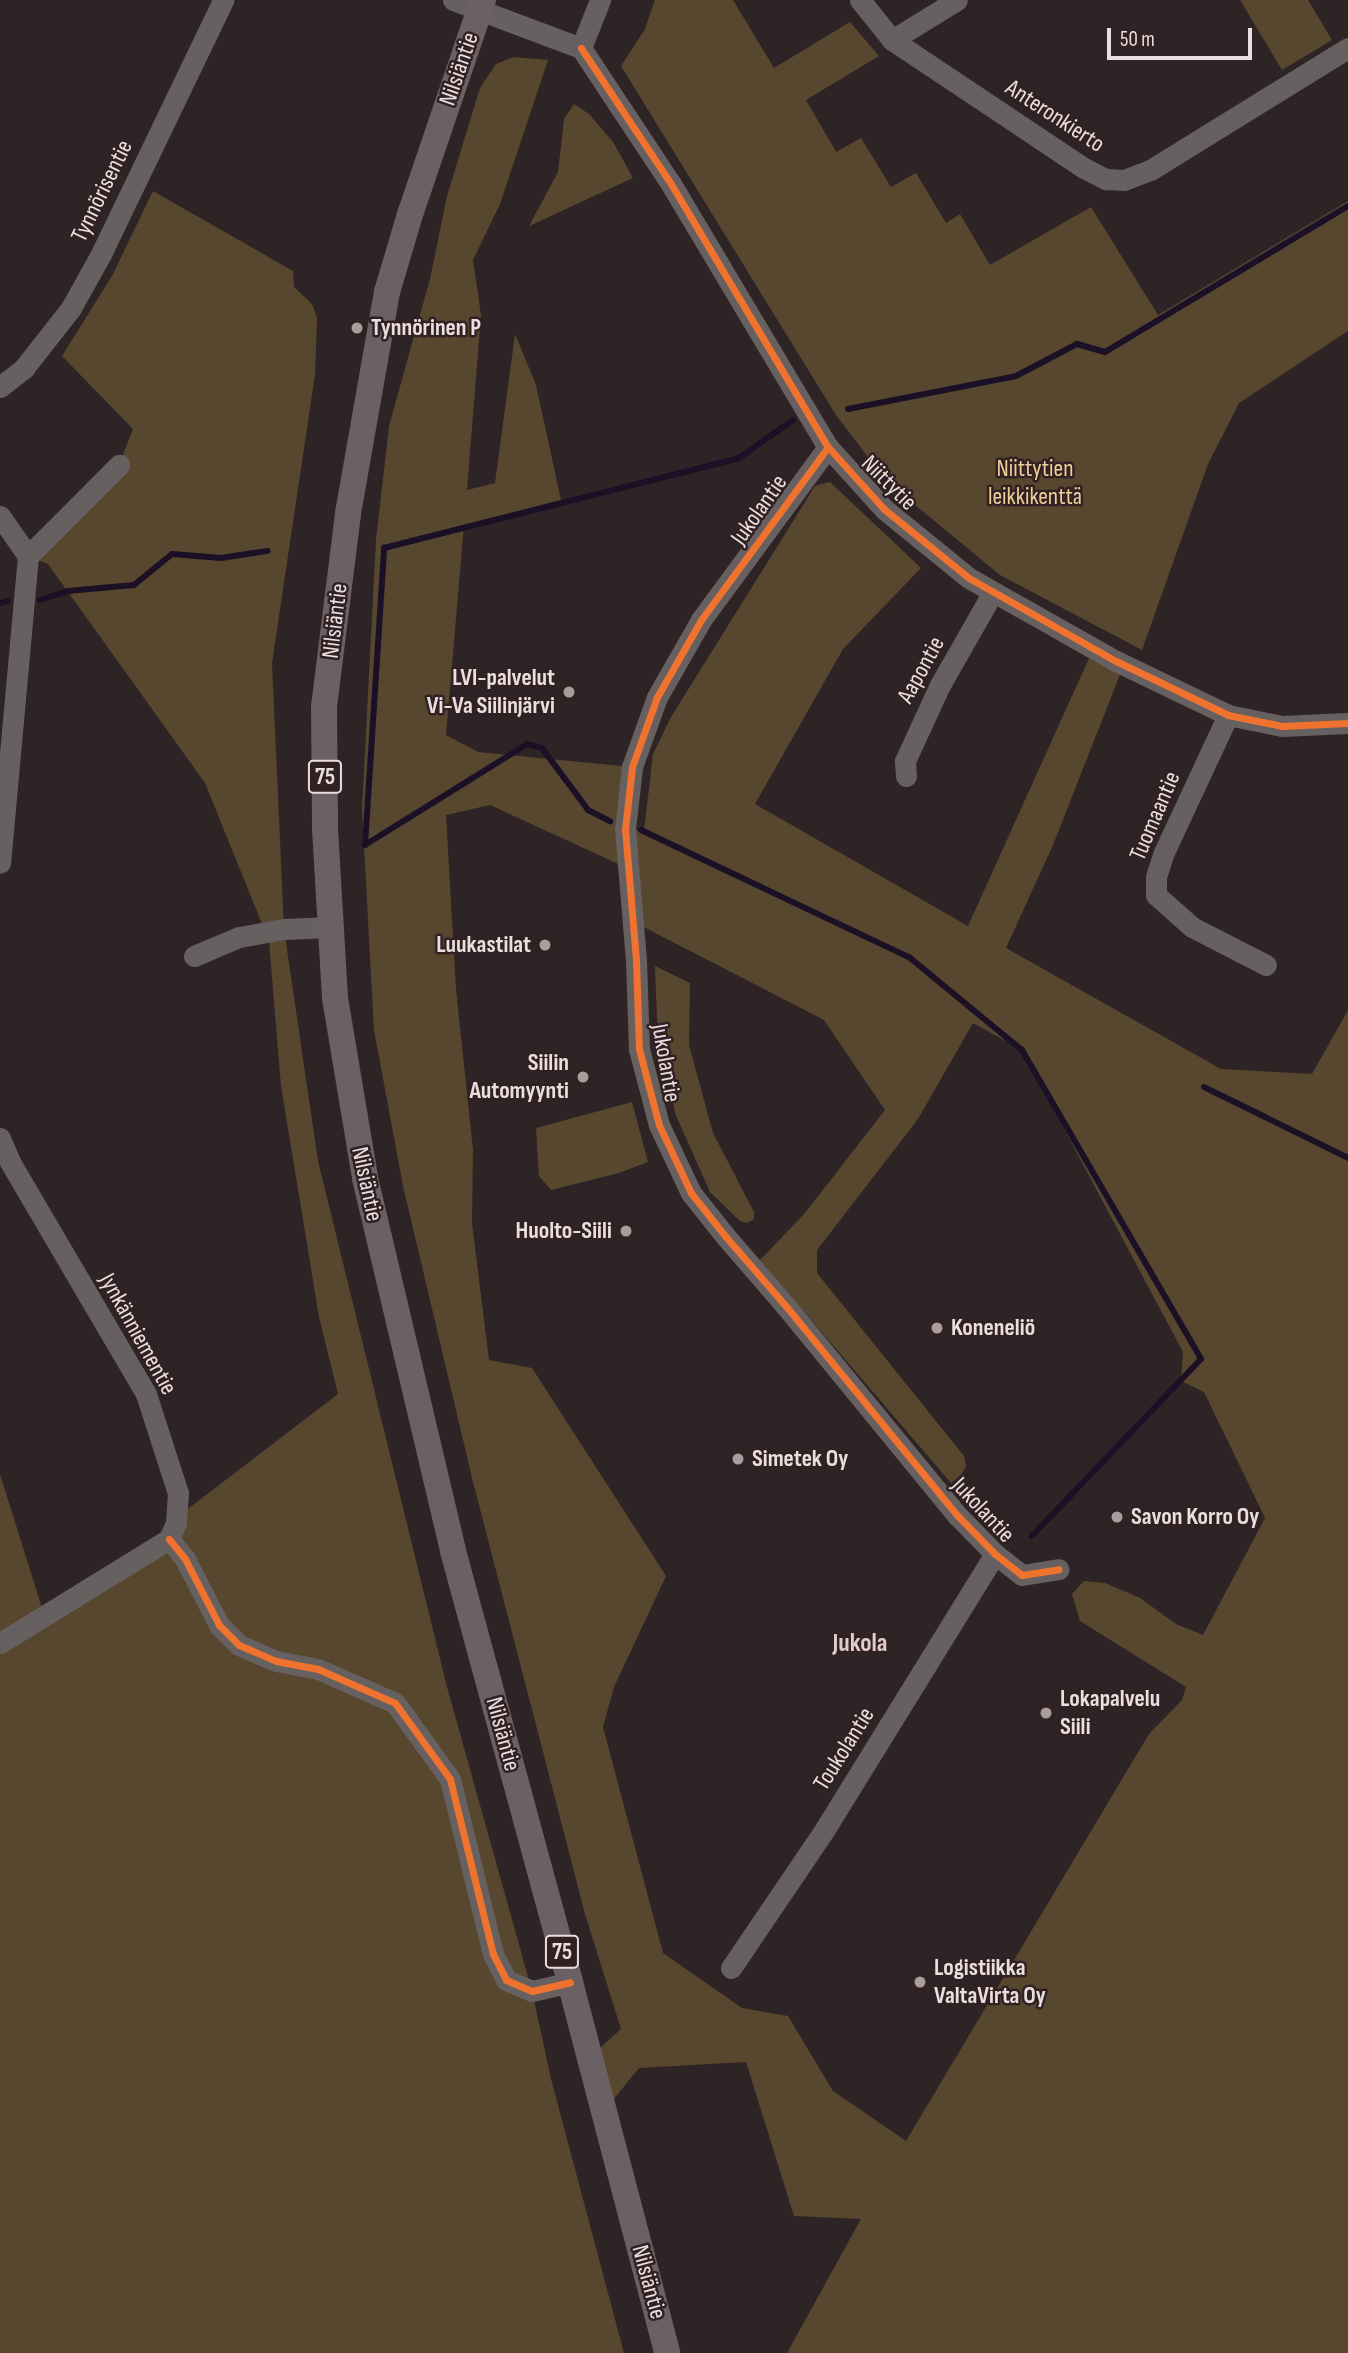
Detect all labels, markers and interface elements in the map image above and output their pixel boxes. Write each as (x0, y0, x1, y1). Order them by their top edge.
scale bar (1110, 14, 1255, 58)
text: 50 m (1120, 27, 1155, 52)
street label: Nilsiäntie (433, 29, 485, 109)
street label: Anteronkierto (1000, 73, 1110, 159)
street label: Tynnörisentie (65, 135, 139, 247)
place label: Tynnörinen P (371, 314, 481, 342)
marker: Tynnörinen P (349, 320, 365, 336)
street label: Niittytie (855, 449, 923, 517)
park label: Niittytien leikkikenttä (988, 455, 1082, 511)
street label: Jukolantie (724, 469, 794, 551)
street label: Nilsiäntie (316, 582, 354, 660)
street label: Aapontie (891, 632, 951, 708)
place label: LVI-palvelut Vi-Va Siilinjärvi (427, 664, 555, 720)
marker: LVI-palvelut Vi-Va Siilinjärvi (561, 684, 577, 700)
road number: 75 (308, 758, 342, 796)
street label: Tuomaantie (1123, 767, 1187, 865)
place label: Luukastilat (436, 931, 531, 959)
marker: Luukastilat (537, 937, 553, 953)
street label: Jukolantie (645, 1021, 687, 1105)
place label: Siilin Automyynti (469, 1049, 569, 1105)
marker: Siilin Automyynti (575, 1069, 591, 1085)
street label: Nilsiäntie (345, 1144, 389, 1224)
place label: Huolto-Siili (515, 1217, 612, 1245)
marker: Huolto-Siili (618, 1223, 634, 1239)
street label: Jynkänniementie (93, 1268, 183, 1400)
place label: Koneneliö (951, 1314, 1035, 1342)
marker: Koneneliö (929, 1320, 945, 1336)
place label: Simetek Oy (752, 1445, 848, 1473)
marker: Simetek Oy (730, 1451, 746, 1467)
street label: Jukolantie (945, 1471, 1021, 1549)
place label: Savon Korro Oy (1131, 1503, 1259, 1531)
marker: Savon Korro Oy (1109, 1509, 1125, 1525)
district label: Jukola (833, 1628, 887, 1660)
place label: Lokapalvelu Siili (1060, 1685, 1160, 1741)
street label: Nilsiäntie (479, 1694, 527, 1774)
street label: Toukolantie (807, 1702, 881, 1796)
marker: Lokapalvelu Siili (1038, 1705, 1054, 1721)
road number: 75 (544, 1932, 580, 1971)
place label: Logistiikka ValtaVirta Oy (934, 1954, 1046, 2010)
marker: Logistiikka ValtaVirta Oy (912, 1974, 928, 1990)
street label: Nilsiäntie (625, 2242, 673, 2322)

